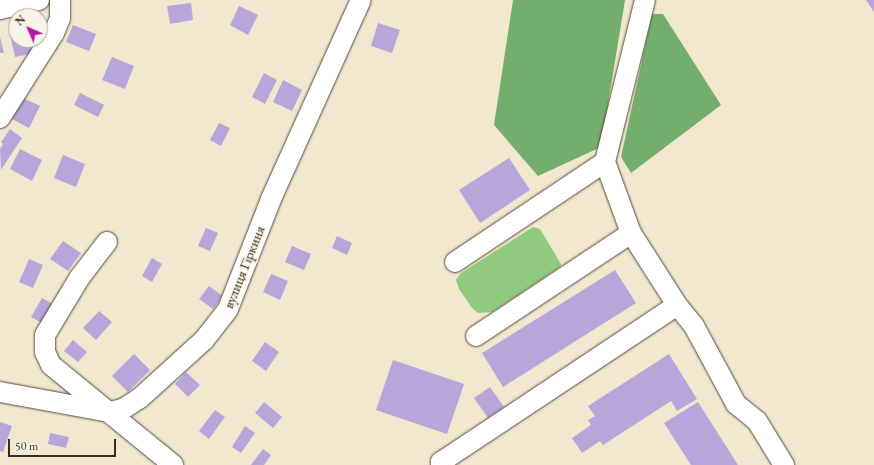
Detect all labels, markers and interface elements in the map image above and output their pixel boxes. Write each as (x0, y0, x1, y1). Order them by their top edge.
north arrow (8, 8, 48, 48)
text: N (12, 12, 28, 28)
street label: вулиця Гіркиня (220, 223, 268, 311)
scale bar (10, 431, 118, 457)
text: 50 m (15, 438, 38, 454)

